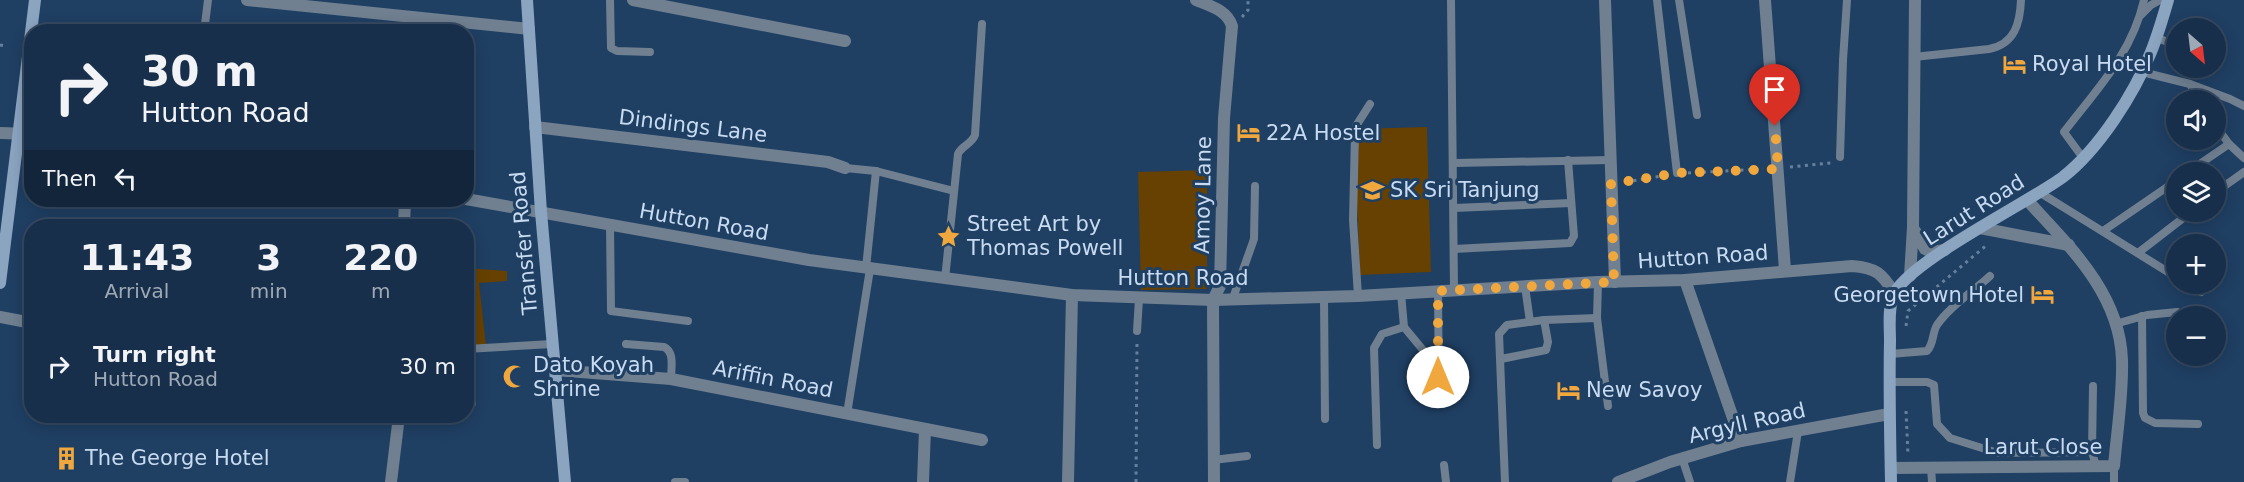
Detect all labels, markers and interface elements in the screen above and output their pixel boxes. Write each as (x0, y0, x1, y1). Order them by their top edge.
north arrow (2166, 18, 2226, 78)
map controls (2166, 18, 2226, 366)
text: 30 m (141, 47, 258, 96)
icon: right (42, 48, 120, 126)
hotel icon: Royal Hotel (2001, 51, 2027, 77)
place label: Royal Hotel (2032, 52, 2152, 76)
pin (1749, 64, 1800, 126)
icon: arrive (1758, 73, 1791, 106)
button: sound (2166, 90, 2226, 150)
text: Hutton Road (141, 97, 310, 128)
street label: Dindings Lane (617, 105, 769, 147)
hotel icon: 22A Hostel (1235, 120, 1261, 146)
place label: 22A Hostel (1266, 121, 1380, 145)
street label: Amoy Lane (1190, 136, 1216, 254)
icon: left (109, 162, 142, 195)
button: layers (2166, 162, 2226, 222)
text: Then (42, 166, 97, 191)
street label: Transfer Road (506, 170, 542, 317)
street label: Larut Road (1919, 170, 2029, 250)
school or university icon: SK Sri Tanjung (1359, 177, 1385, 203)
place label: SK Sri Tanjung (1390, 178, 1540, 202)
street label: Hutton Road (637, 199, 771, 245)
place label: Street Art by Thomas Powell (966, 212, 1123, 260)
place icon: Street Art by Thomas Powell (936, 223, 962, 249)
button: + (2166, 234, 2226, 294)
text: 11:43 (80, 237, 194, 278)
text: 3 (256, 237, 281, 278)
text: 220 (343, 237, 418, 278)
street label: Hutton Road (1637, 240, 1769, 274)
street label: Hutton Road (1117, 266, 1249, 290)
text: Arrival (104, 279, 169, 303)
text: min (250, 279, 288, 303)
text: m (371, 279, 391, 303)
hotel icon: Georgetown Hotel (2029, 282, 2055, 308)
place label: Georgetown Hotel (1834, 283, 2024, 307)
button: − (2166, 306, 2226, 366)
text: Turn right (93, 342, 216, 367)
position arrow (1406, 345, 1470, 409)
icon: right (42, 350, 75, 383)
place label: Dato Koyah Shrine (533, 353, 654, 401)
text: 30 m (400, 354, 456, 379)
street label: Ariffin Road (711, 356, 835, 402)
mosque icon: Dato Koyah Shrine (502, 364, 528, 390)
text: Hutton Road (93, 367, 218, 391)
hotel icon: New Savoy (1555, 377, 1581, 403)
place label: New Savoy (1586, 378, 1702, 402)
street label: Argyll Road (1686, 398, 1808, 448)
street label: Larut Close (1984, 435, 2102, 459)
building icon: The George Hotel (54, 445, 80, 471)
place label: The George Hotel (84, 446, 270, 470)

